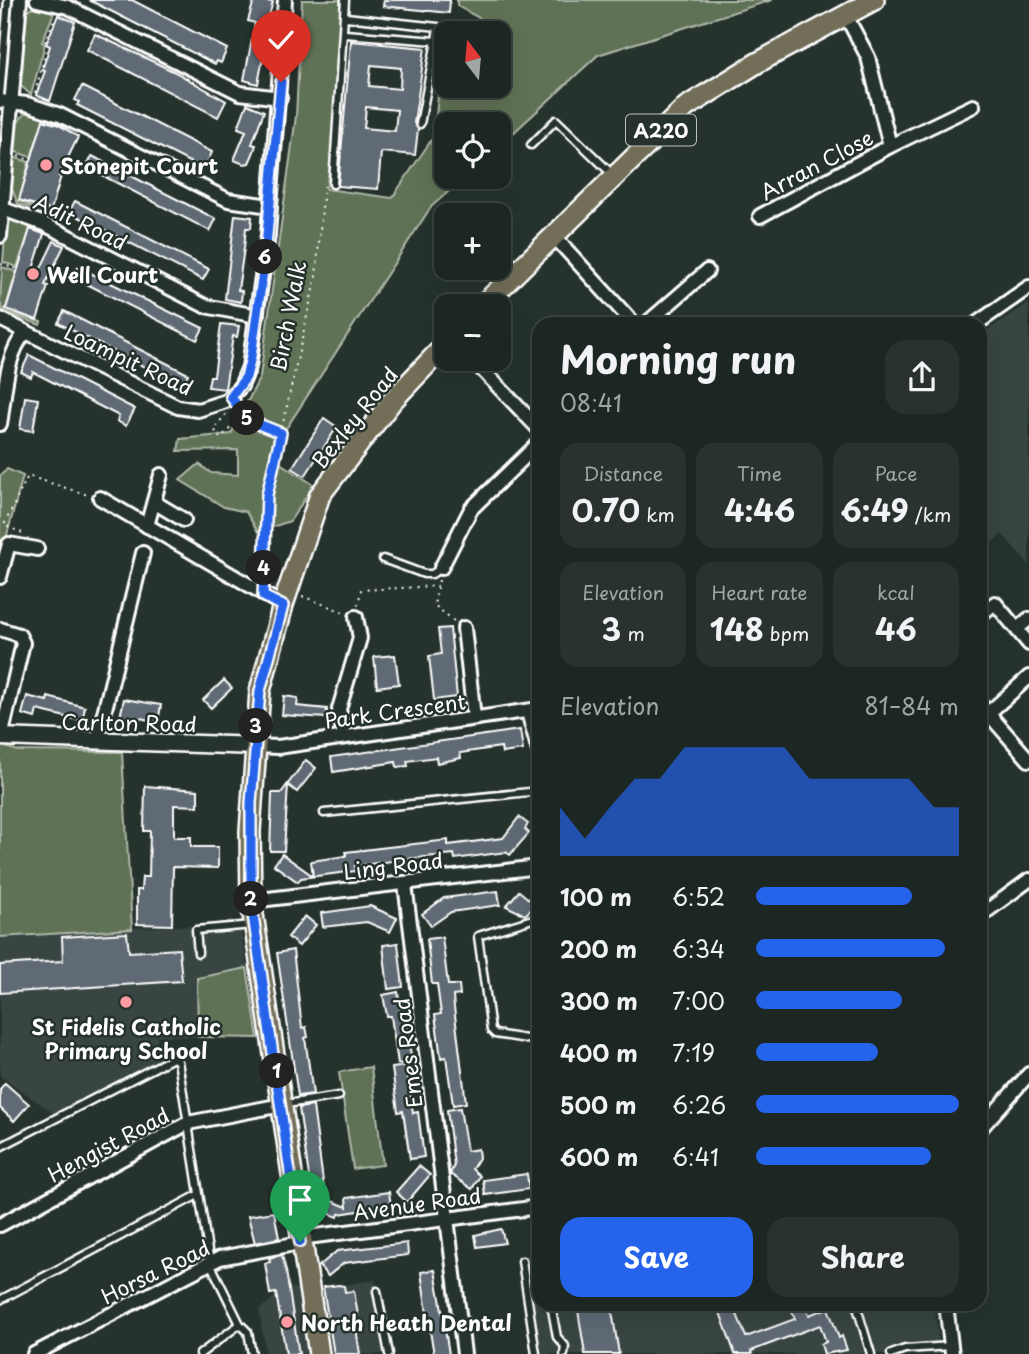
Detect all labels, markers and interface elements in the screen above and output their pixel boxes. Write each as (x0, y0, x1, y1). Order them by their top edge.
pin (251, 10, 311, 82)
icon: check (262, 21, 300, 59)
north arrow (434, 21, 511, 98)
map controls (434, 21, 511, 371)
button: locate (434, 112, 511, 189)
road number: A220 (626, 114, 696, 146)
street label: Arran Close (754, 121, 878, 207)
place label: Stonepit Court (60, 149, 218, 181)
marker: Stonepit Court (38, 157, 54, 173)
street label: Adit Road (29, 185, 133, 257)
button: + (434, 203, 511, 280)
pin: 6 (247, 240, 282, 274)
text: 6 (258, 242, 271, 270)
place label: Well Court (47, 258, 158, 290)
street label: Birch Walk (261, 258, 313, 374)
marker: Well Court (25, 266, 41, 282)
button: − (434, 294, 511, 371)
street label: Loampit Road (59, 315, 199, 403)
text: Morning run (560, 330, 796, 387)
button: share (885, 340, 959, 414)
street label: Bexley Road (303, 359, 405, 475)
text: 08:41 (560, 385, 622, 420)
pin: 5 (230, 400, 264, 436)
text: 5 (240, 403, 253, 431)
text: Distance (583, 459, 663, 487)
text: Time (737, 459, 782, 487)
text: Pace (874, 459, 917, 487)
text: 0.70 (571, 487, 640, 532)
text: 4:46 (724, 487, 795, 532)
text: 6:49 (840, 487, 909, 532)
text: km (640, 500, 675, 528)
text: /km (909, 500, 951, 528)
pin: 4 (246, 550, 282, 586)
text: 4 (257, 553, 270, 581)
text: Elevation (582, 578, 664, 606)
text: Heart rate (712, 578, 807, 606)
text: kcal (877, 578, 915, 606)
text: 3 (602, 606, 621, 651)
text: 148 (710, 606, 764, 651)
text: 46 (875, 606, 917, 651)
text: m (621, 619, 645, 647)
text: bpm (764, 619, 809, 647)
street label: Park Crescent (322, 684, 468, 736)
text: Elevation (560, 688, 659, 723)
text: 81–84 m (864, 688, 959, 723)
street label: Carlton Road (61, 705, 197, 739)
pin: 3 (238, 708, 274, 744)
text: 3 (249, 711, 262, 739)
street label: Ling Road (341, 843, 445, 887)
text: 100 m (560, 879, 632, 914)
text: 6:52 (672, 879, 725, 914)
pin: 2 (233, 881, 268, 916)
text: 2 (244, 884, 257, 912)
text: 200 m (560, 931, 637, 966)
text: 6:34 (672, 931, 725, 966)
text: 300 m (560, 983, 638, 1018)
text: 7:00 (672, 983, 725, 1018)
marker: St Fidelis Catholic Primary School (118, 994, 134, 1010)
street label: Emes Road (384, 996, 430, 1110)
place label: St Fidelis Catholic Primary School (31, 1010, 221, 1066)
text: 400 m (560, 1035, 638, 1070)
text: 7:19 (672, 1035, 715, 1070)
pin: 1 (260, 1054, 294, 1088)
text: 1 (272, 1056, 281, 1084)
text: 500 m (560, 1087, 637, 1122)
text: 6:26 (672, 1087, 726, 1122)
street label: Hengist Road (41, 1098, 175, 1190)
text: 600 m (560, 1139, 638, 1174)
text: 6:41 (672, 1139, 719, 1174)
pin (270, 1170, 330, 1242)
street label: Avenue Road (351, 1178, 483, 1228)
icon: arrive (281, 1181, 319, 1219)
button: Save (560, 1217, 753, 1297)
button: Share (767, 1217, 959, 1297)
street label: Horsa Road (95, 1231, 215, 1311)
place label: North Heath Dental (301, 1306, 512, 1338)
marker: North Heath Dental (279, 1314, 295, 1330)

